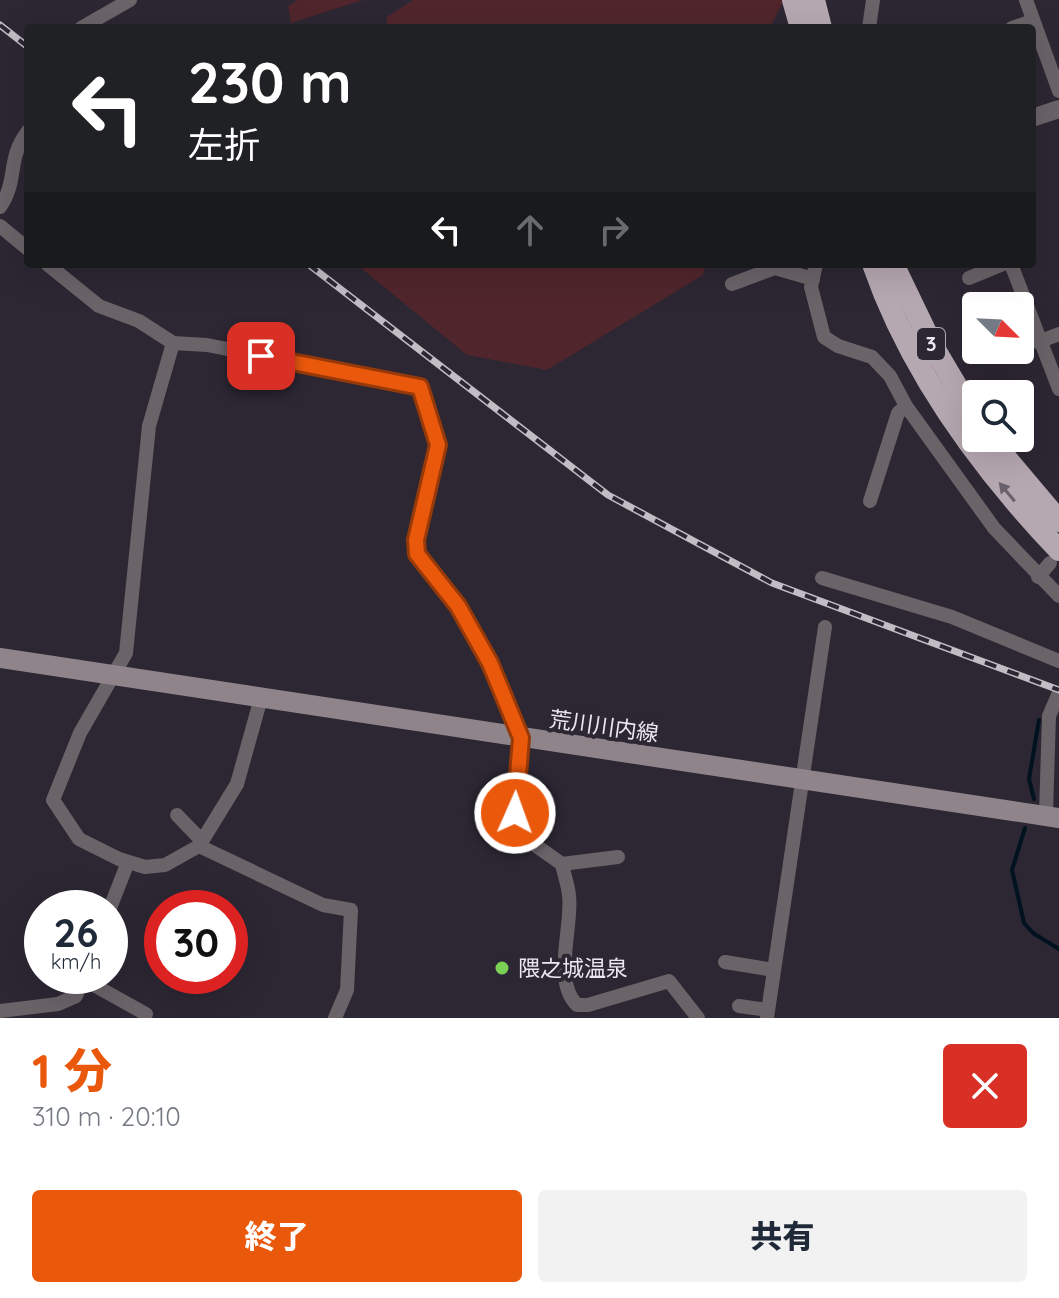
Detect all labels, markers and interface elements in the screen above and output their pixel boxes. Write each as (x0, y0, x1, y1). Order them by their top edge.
text: 230 m (188, 47, 352, 117)
icon: left (56, 56, 160, 160)
text: 左折 (188, 122, 260, 167)
icon: left (424, 208, 468, 252)
icon: ahead (508, 208, 552, 252)
icon: right (592, 208, 636, 252)
north arrow (962, 292, 1034, 364)
map controls (962, 292, 1034, 452)
pin (227, 322, 295, 390)
road number: 3 (917, 328, 945, 360)
icon: arrive (239, 334, 283, 378)
button: search (962, 380, 1034, 452)
one-way arrow (999, 482, 1016, 502)
street label: 荒川川内線 (548, 704, 660, 748)
position arrow (473, 771, 557, 855)
speed limit sign: 30 (144, 890, 248, 994)
text: 26 (54, 907, 98, 957)
text: km/h (51, 949, 101, 974)
place label: 隈之城温泉 (518, 954, 628, 982)
marker: 隈之城温泉 (493, 959, 511, 977)
text: 1 分 (32, 1040, 112, 1100)
button: close (943, 1044, 1027, 1128)
text: 310 m · 20:10 (32, 1100, 181, 1133)
button: 終了 (32, 1190, 522, 1282)
button: 共有 (538, 1190, 1027, 1282)

